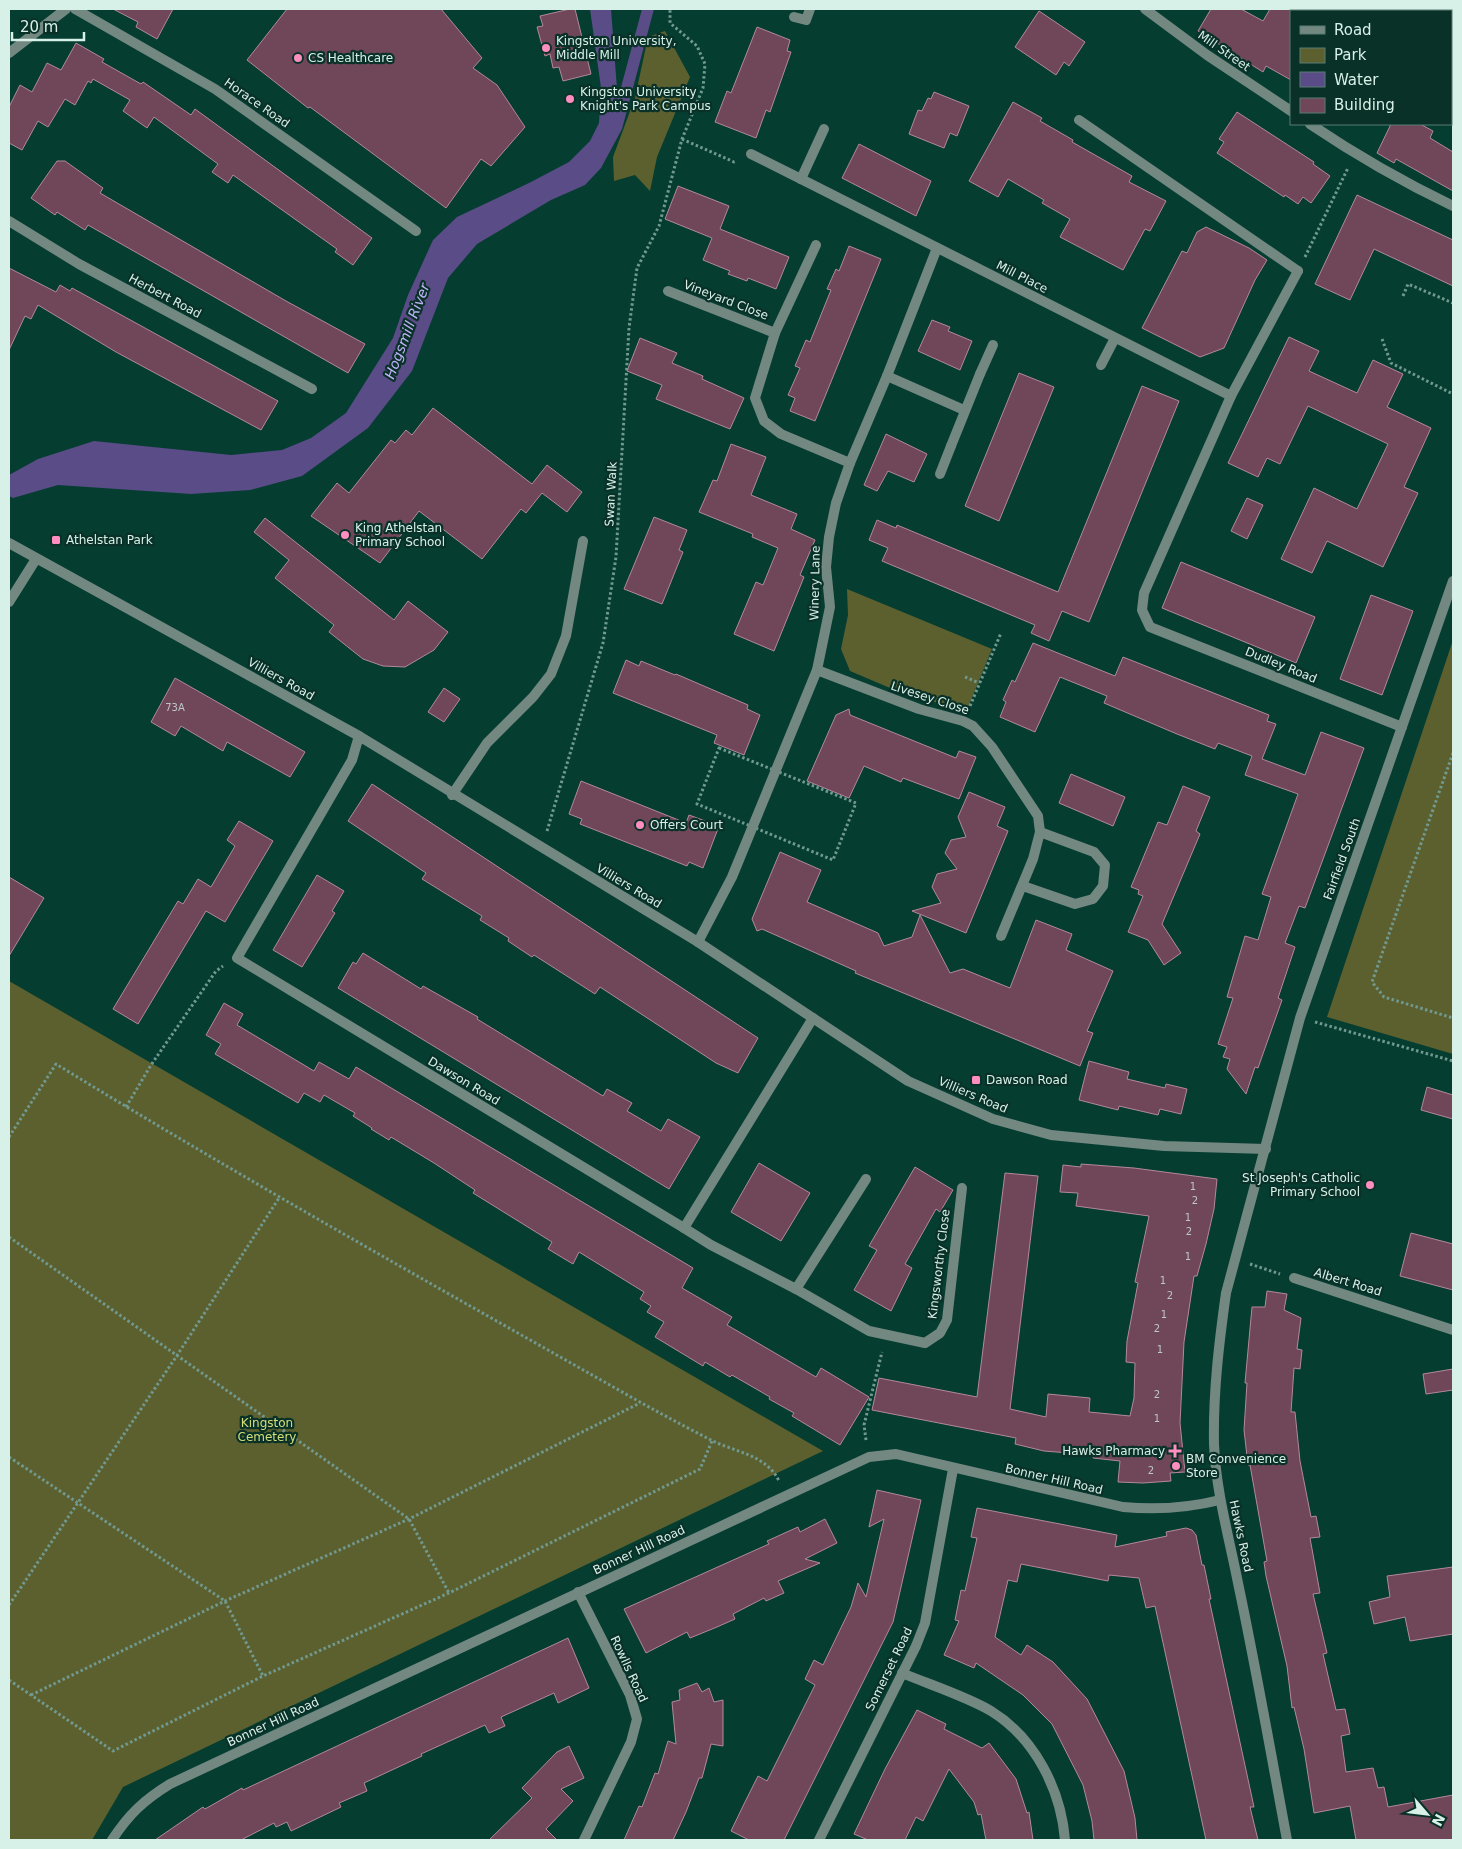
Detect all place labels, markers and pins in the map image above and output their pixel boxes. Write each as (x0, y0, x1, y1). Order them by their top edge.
place label: Kingston University, Middle Mill (556, 34, 677, 62)
marker: Kingston University, Middle Mill (540, 42, 552, 54)
place label: CS Healthcare (308, 51, 393, 65)
marker: CS Healthcare (292, 52, 304, 64)
place label: Kingston University Knight's Park Campus (580, 85, 711, 113)
marker: Kingston University Knight's Park Campus (564, 93, 576, 105)
place label: King Athelstan Primary School (355, 521, 445, 549)
marker: King Athelstan Primary School (339, 529, 351, 541)
place label: Athelstan Park (66, 533, 153, 547)
marker: Athelstan Park (50, 534, 62, 546)
place label: Offers Court (650, 818, 723, 832)
marker: Offers Court (634, 819, 646, 831)
place label: Dawson Road (986, 1073, 1068, 1087)
marker: Dawson Road (970, 1074, 982, 1086)
place label: St Joseph's Catholic Primary School (1242, 1171, 1360, 1199)
marker: St Joseph's Catholic Primary School (1364, 1179, 1376, 1191)
place label: Hawks Pharmacy (1062, 1444, 1165, 1458)
marker: Hawks Pharmacy (1169, 1445, 1181, 1457)
place label: BM Convenience Store (1186, 1452, 1286, 1480)
marker: BM Convenience Store (1170, 1460, 1182, 1472)

